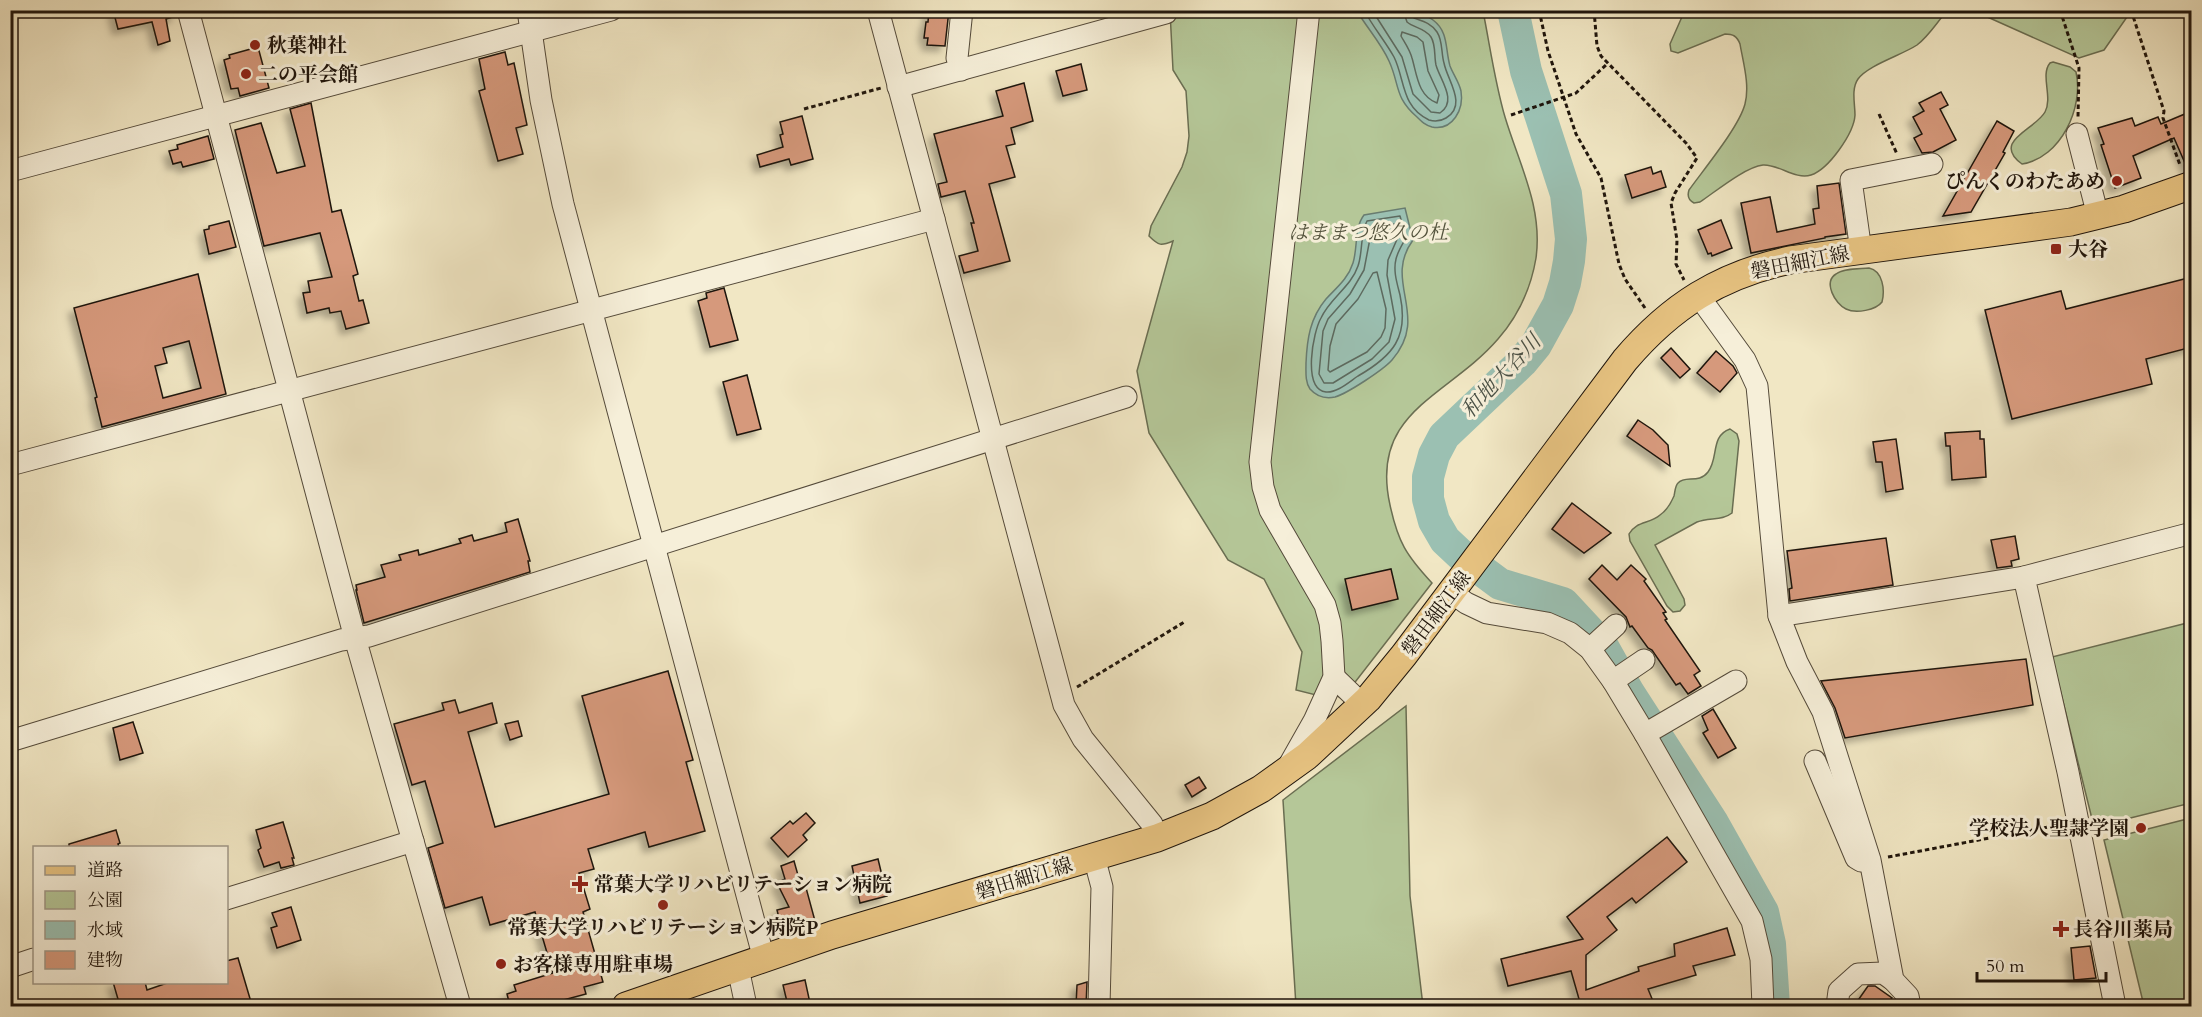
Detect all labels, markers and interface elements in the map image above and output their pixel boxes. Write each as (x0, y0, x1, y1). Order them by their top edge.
place label: 秋葉神社 (267, 32, 347, 59)
marker: 秋葉神社 (248, 38, 262, 52)
place label: 二の平会館 (258, 61, 358, 88)
marker: 二の平会館 (239, 67, 253, 81)
place label: ぴんくのわたあめ (1945, 168, 2105, 195)
marker: ぴんくのわたあめ (2110, 174, 2124, 188)
park label: はままつ悠久の杜 (1288, 219, 1450, 246)
place label: 大谷 (2068, 236, 2108, 263)
street label: 磐田細江線 (1748, 240, 1852, 285)
marker: 大谷 (2049, 242, 2063, 256)
water label: 和地大谷川 (1455, 327, 1549, 425)
street label: 磐田細江線 (1396, 565, 1477, 661)
place label: 学校法人聖隷学園 (1969, 815, 2129, 842)
marker: 学校法人聖隷学園 (2134, 821, 2148, 835)
legend (33, 846, 228, 984)
street label: 磐田細江線 (972, 851, 1076, 906)
text: 道路 (87, 858, 123, 883)
place label: 常葉大学リハビリテーション病院 (594, 871, 892, 898)
marker: 常葉大学リハビリテーション病院 (571, 875, 589, 893)
text: 公園 (87, 888, 123, 913)
marker: 常葉大学リハビリテーション病院P (656, 898, 670, 912)
place label: 常葉大学リハビリテーション病院P (508, 914, 818, 941)
place label: 長谷川薬局 (2073, 916, 2173, 943)
text: 水域 (87, 918, 123, 943)
marker: 長谷川薬局 (2054, 922, 2068, 936)
scale bar (1977, 945, 2106, 983)
text: 建物 (87, 948, 123, 973)
place label: お客様専用駐車場 (513, 951, 673, 978)
text: 50 m (1986, 954, 2025, 979)
marker: お客様専用駐車場 (494, 957, 508, 971)

